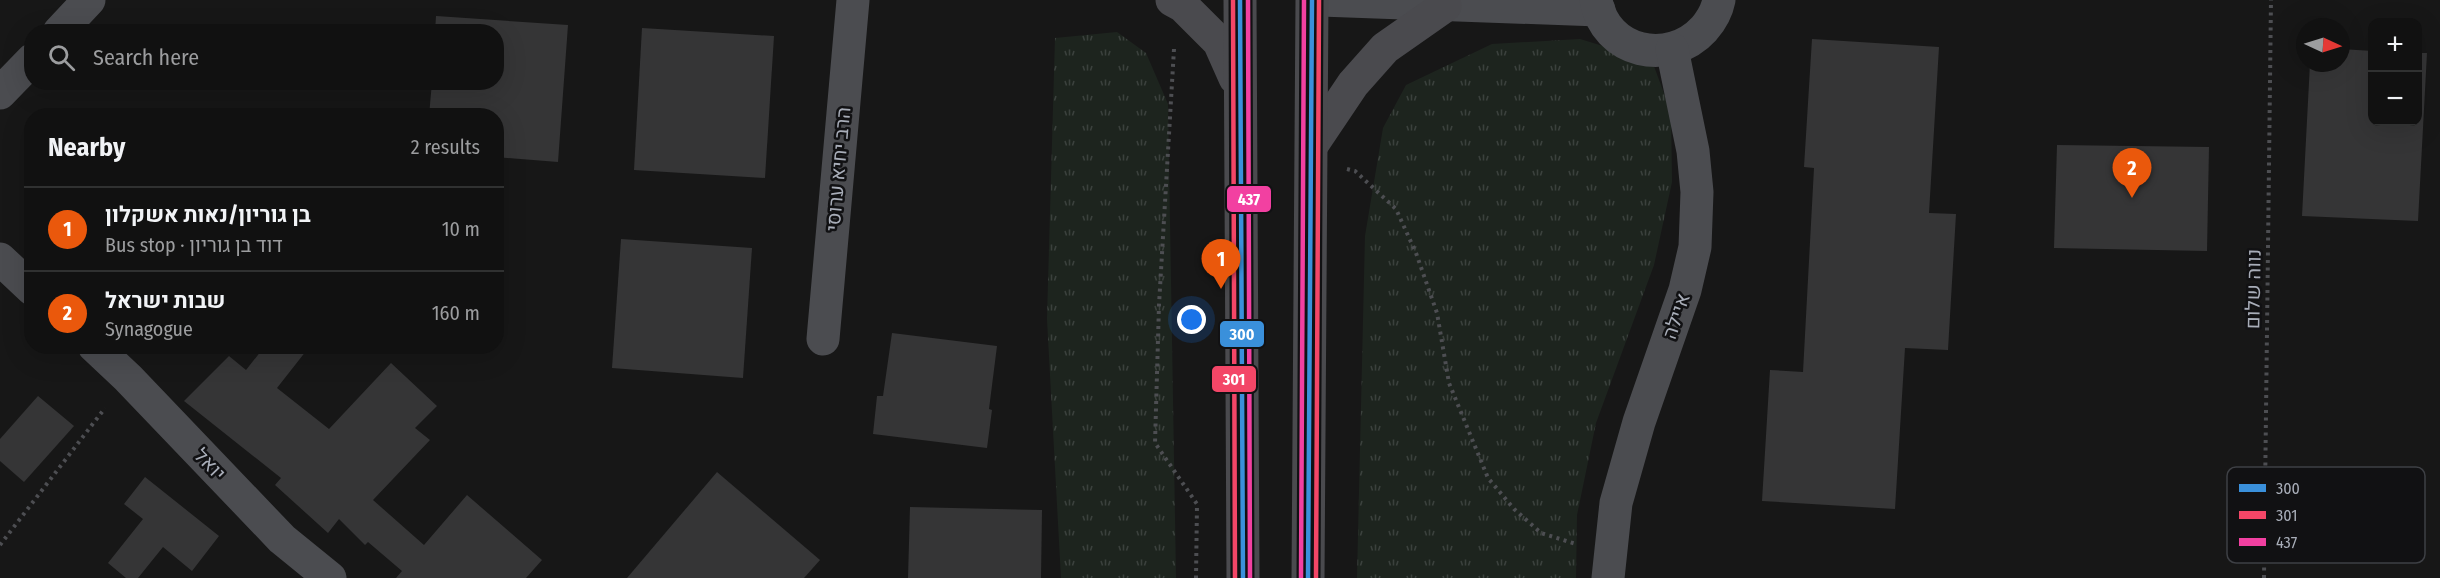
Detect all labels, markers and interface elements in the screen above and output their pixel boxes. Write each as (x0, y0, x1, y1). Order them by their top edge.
north arrow (2296, 18, 2350, 72)
map controls (2368, 18, 2422, 126)
button: + (2368, 18, 2422, 72)
search box (24, 24, 504, 90)
icon: search (45, 41, 78, 74)
text: Search here (93, 44, 199, 71)
button: − (2368, 72, 2422, 126)
street label: הרב יחיא ערוסי (821, 106, 855, 232)
text: Nearby (48, 132, 125, 163)
text: 2 results (411, 135, 480, 159)
pin: 2 (2112, 148, 2152, 198)
line badge: 437 (1226, 185, 1272, 213)
text: 437 (1238, 190, 1260, 209)
text: בן גוריון/נאות אשקלון (105, 201, 311, 228)
text: 1 (63, 217, 72, 241)
text: 10 m (442, 217, 480, 241)
text: Bus stop · דוד בן גוריון (105, 233, 283, 257)
pin: 1 (1202, 240, 1240, 289)
street label: נווה שלום (2240, 249, 2266, 329)
text: שבות ישראל (105, 287, 226, 314)
street label: איילה (1657, 290, 1695, 342)
text: 2 (63, 301, 72, 325)
text: 160 m (432, 301, 480, 325)
your location (1177, 305, 1206, 334)
text: Synagogue (105, 317, 193, 341)
line badge: 300 (1219, 320, 1265, 348)
text: 300 (1228, 325, 1255, 344)
line badge: 301 (1211, 365, 1257, 393)
text: 301 (1222, 370, 1245, 389)
street label: יואל (189, 443, 231, 485)
legend (2227, 467, 2425, 563)
text: 300 (2276, 479, 2300, 498)
text: 301 (2276, 506, 2297, 525)
text: 437 (2276, 533, 2298, 552)

